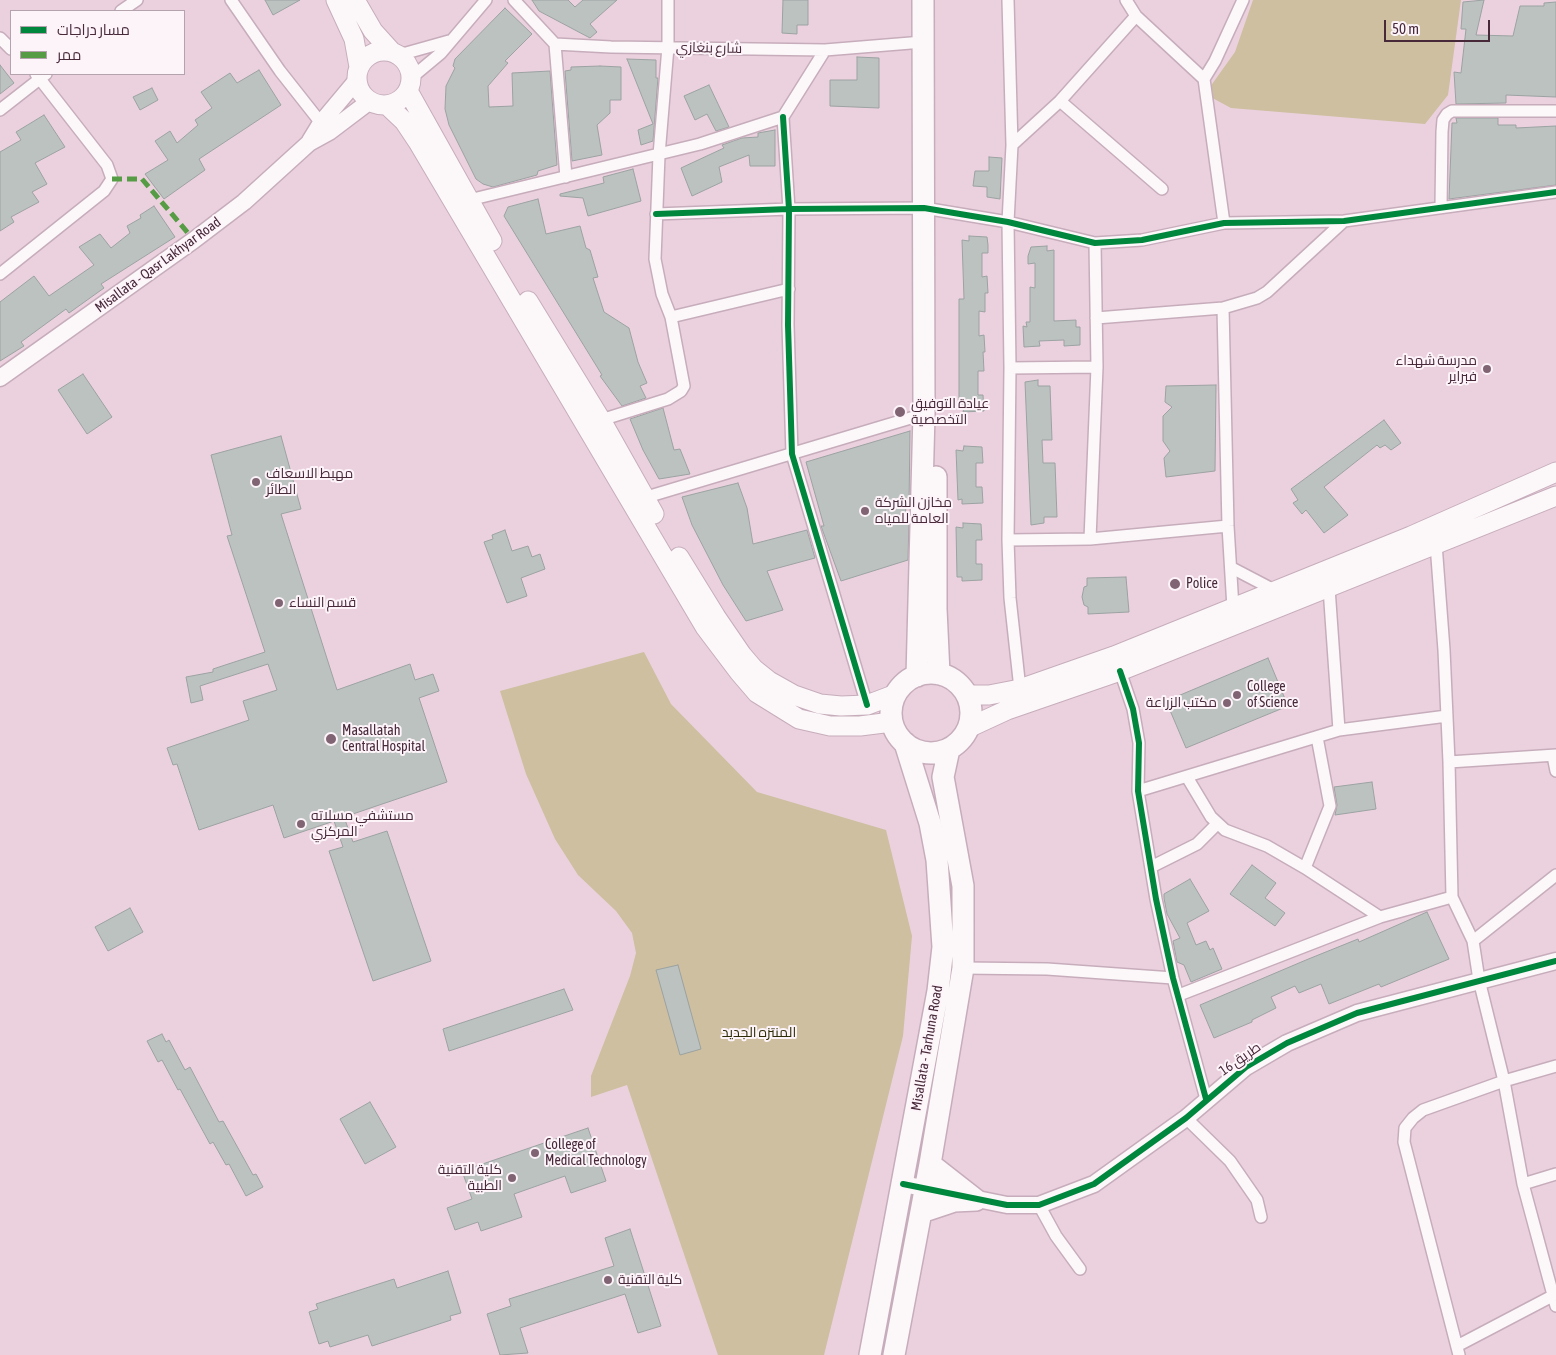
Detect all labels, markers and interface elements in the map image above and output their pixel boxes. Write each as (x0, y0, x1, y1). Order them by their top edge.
legend (10, 10, 185, 75)
scale bar (1386, 10, 1492, 42)
text: 50 m (1392, 20, 1419, 37)
text: مسار دراجات (57, 21, 130, 38)
street label: شارع بنغازي (676, 39, 742, 57)
text: ممر (57, 46, 81, 63)
street label: Misallata - Qasr Lakhyar Road (92, 214, 224, 316)
place label: مدرسة شهداء فبراير (1396, 353, 1477, 386)
marker: مدرسة شهداء فبراير (1481, 363, 1493, 375)
place label: عيادة التوفيق التخصصية (911, 396, 989, 428)
marker: عيادة التوفيق التخصصية (893, 405, 907, 419)
place label: مهبط الاسعاف الطائر (266, 466, 353, 498)
marker: مهبط الاسعاف الطائر (250, 476, 262, 488)
place label: مخازن الشركة العامة للمياه (875, 495, 952, 528)
marker: مخازن الشركة العامة للمياه (859, 505, 871, 517)
place label: Police (1186, 576, 1218, 592)
marker: Police (1168, 577, 1182, 591)
place label: قسم النساء (289, 595, 356, 611)
marker: قسم النساء (273, 597, 285, 609)
place label: College of Science (1247, 679, 1298, 712)
marker: College of Science (1231, 689, 1243, 701)
place label: مكتب الزراعة (1146, 695, 1217, 711)
marker: مكتب الزراعة (1221, 697, 1233, 709)
place label: Masallatah Central Hospital (342, 723, 425, 756)
marker: Masallatah Central Hospital (324, 732, 338, 746)
place label: مستشفي مسلاته المركزي (311, 808, 414, 840)
marker: مستشفي مسلاته المركزي (295, 818, 307, 830)
street label: Misallata - Tarhuna Road (908, 984, 946, 1112)
park label: المنتزه الجديد (722, 1025, 796, 1041)
street label: طريق 16 (1216, 1039, 1264, 1079)
place label: College of Medical Technology (545, 1137, 647, 1170)
marker: College of Medical Technology (529, 1147, 541, 1159)
place label: كلية التقنية الطبية (438, 1162, 502, 1194)
marker: كلية التقنية الطبية (506, 1172, 518, 1184)
place label: كلية التقنية (618, 1272, 682, 1288)
marker: كلية التقنية (602, 1274, 614, 1286)

